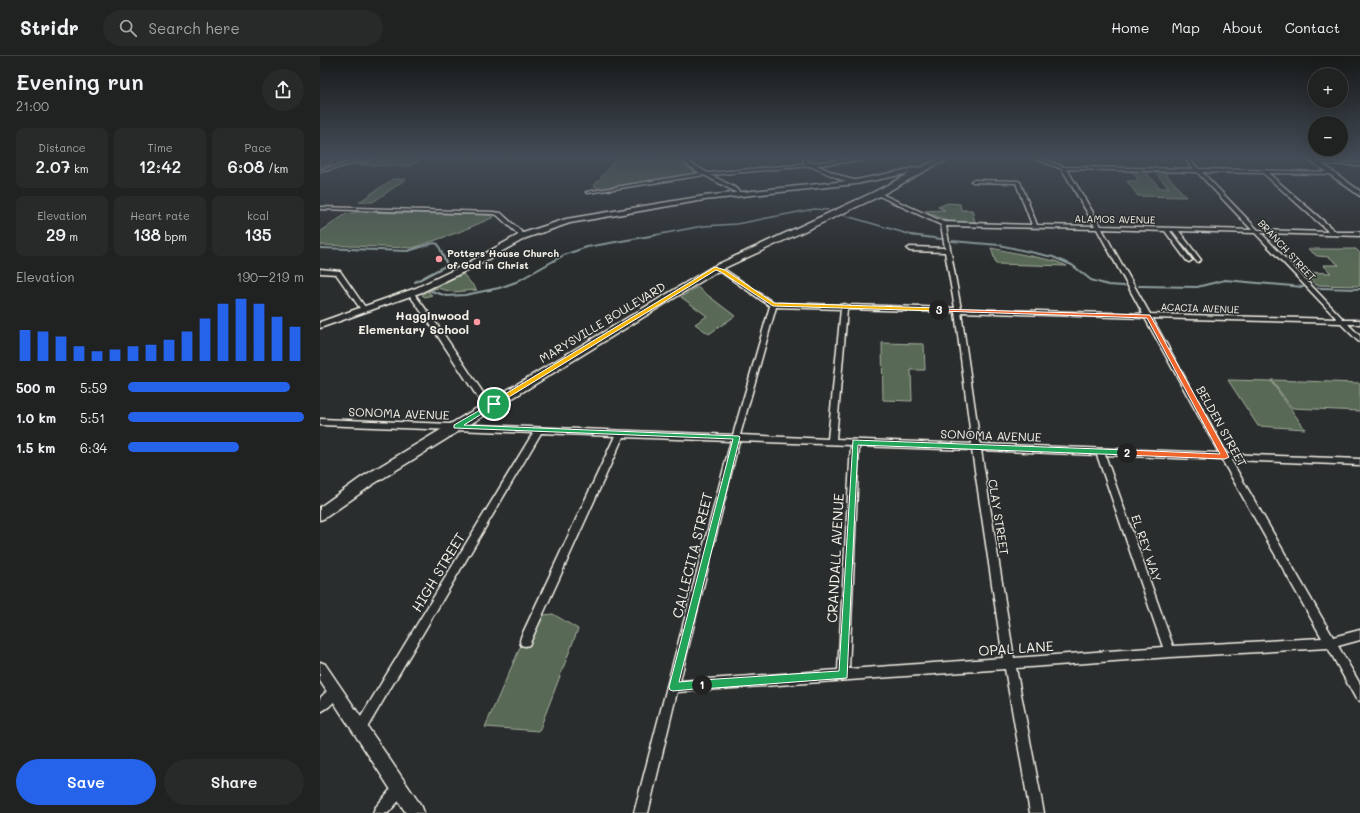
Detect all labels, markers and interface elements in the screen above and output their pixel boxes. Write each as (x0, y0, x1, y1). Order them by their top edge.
search box (103, 10, 383, 46)
text: Stridr (20, 15, 79, 40)
icon: search (117, 17, 139, 39)
text: Search here (149, 18, 240, 38)
text: Home (1111, 18, 1149, 37)
text: Map (1171, 18, 1200, 37)
text: About (1222, 18, 1263, 37)
text: Contact (1285, 18, 1340, 37)
text: Evening run (16, 67, 144, 96)
map controls (1308, 68, 1348, 156)
button: + (1308, 68, 1348, 108)
button: share (262, 69, 304, 111)
text: 21:00 (16, 97, 49, 114)
button: − (1308, 116, 1348, 156)
text: Distance (38, 140, 86, 155)
text: Time (147, 140, 173, 155)
text: Pace (245, 140, 271, 155)
text: 2.07 (35, 155, 70, 177)
text: 12:42 (139, 155, 181, 177)
text: 6:08 (228, 155, 264, 177)
text: km (70, 161, 89, 176)
text: /km (264, 161, 288, 176)
text: Elevation (37, 208, 87, 223)
text: Heart rate (130, 208, 190, 223)
text: kcal (247, 208, 269, 223)
street label: ALAMOS AVENUE (1074, 211, 1156, 227)
street label: BRANCH STREET (1255, 216, 1319, 284)
text: 29 (46, 223, 66, 245)
text: 138 (133, 223, 161, 245)
text: 135 (244, 223, 272, 245)
text: m (66, 229, 78, 244)
text: bpm (161, 229, 187, 244)
place label: Potters House Church of God in Christ (447, 246, 559, 272)
marker: Potters House Church of God in Christ (434, 254, 444, 264)
text: Elevation (16, 268, 74, 285)
text: 190–219 m (237, 268, 304, 285)
street label: MARYSVILLE BOULEVARD (536, 278, 668, 366)
pin: 3 (929, 300, 949, 320)
street label: ACACIA AVENUE (1160, 300, 1240, 316)
text: 3 (936, 302, 942, 317)
place label: Hagginwood Elementary School (358, 307, 469, 337)
marker: Hagginwood Elementary School (472, 317, 482, 327)
text: 500 m (16, 379, 55, 396)
text: 5:59 (80, 379, 107, 396)
street label: BELDEN STREET (1193, 383, 1251, 470)
pin (477, 387, 511, 421)
icon: arrive (483, 393, 505, 415)
street label: SONOMA AVENUE (348, 403, 450, 423)
text: 1.0 km (16, 409, 56, 426)
text: 5:51 (80, 409, 105, 426)
street label: SONOMA AVENUE (940, 425, 1042, 445)
text: 1.5 km (16, 439, 55, 456)
text: 6:34 (80, 439, 107, 456)
pin: 2 (1117, 443, 1137, 463)
text: 2 (1124, 445, 1130, 460)
street label: CLAY STREET (985, 478, 1013, 556)
street label: CALLECITA STREET (667, 490, 717, 620)
street label: CRANDALL AVENUE (822, 493, 848, 623)
street label: EL REY WAY (1128, 512, 1166, 584)
street label: HIGH STREET (407, 529, 469, 615)
street label: OPAL LANE (978, 636, 1054, 660)
pin: 1 (692, 675, 712, 695)
text: 1 (700, 677, 704, 692)
button: Save (16, 759, 156, 805)
button: Share (164, 759, 304, 805)

